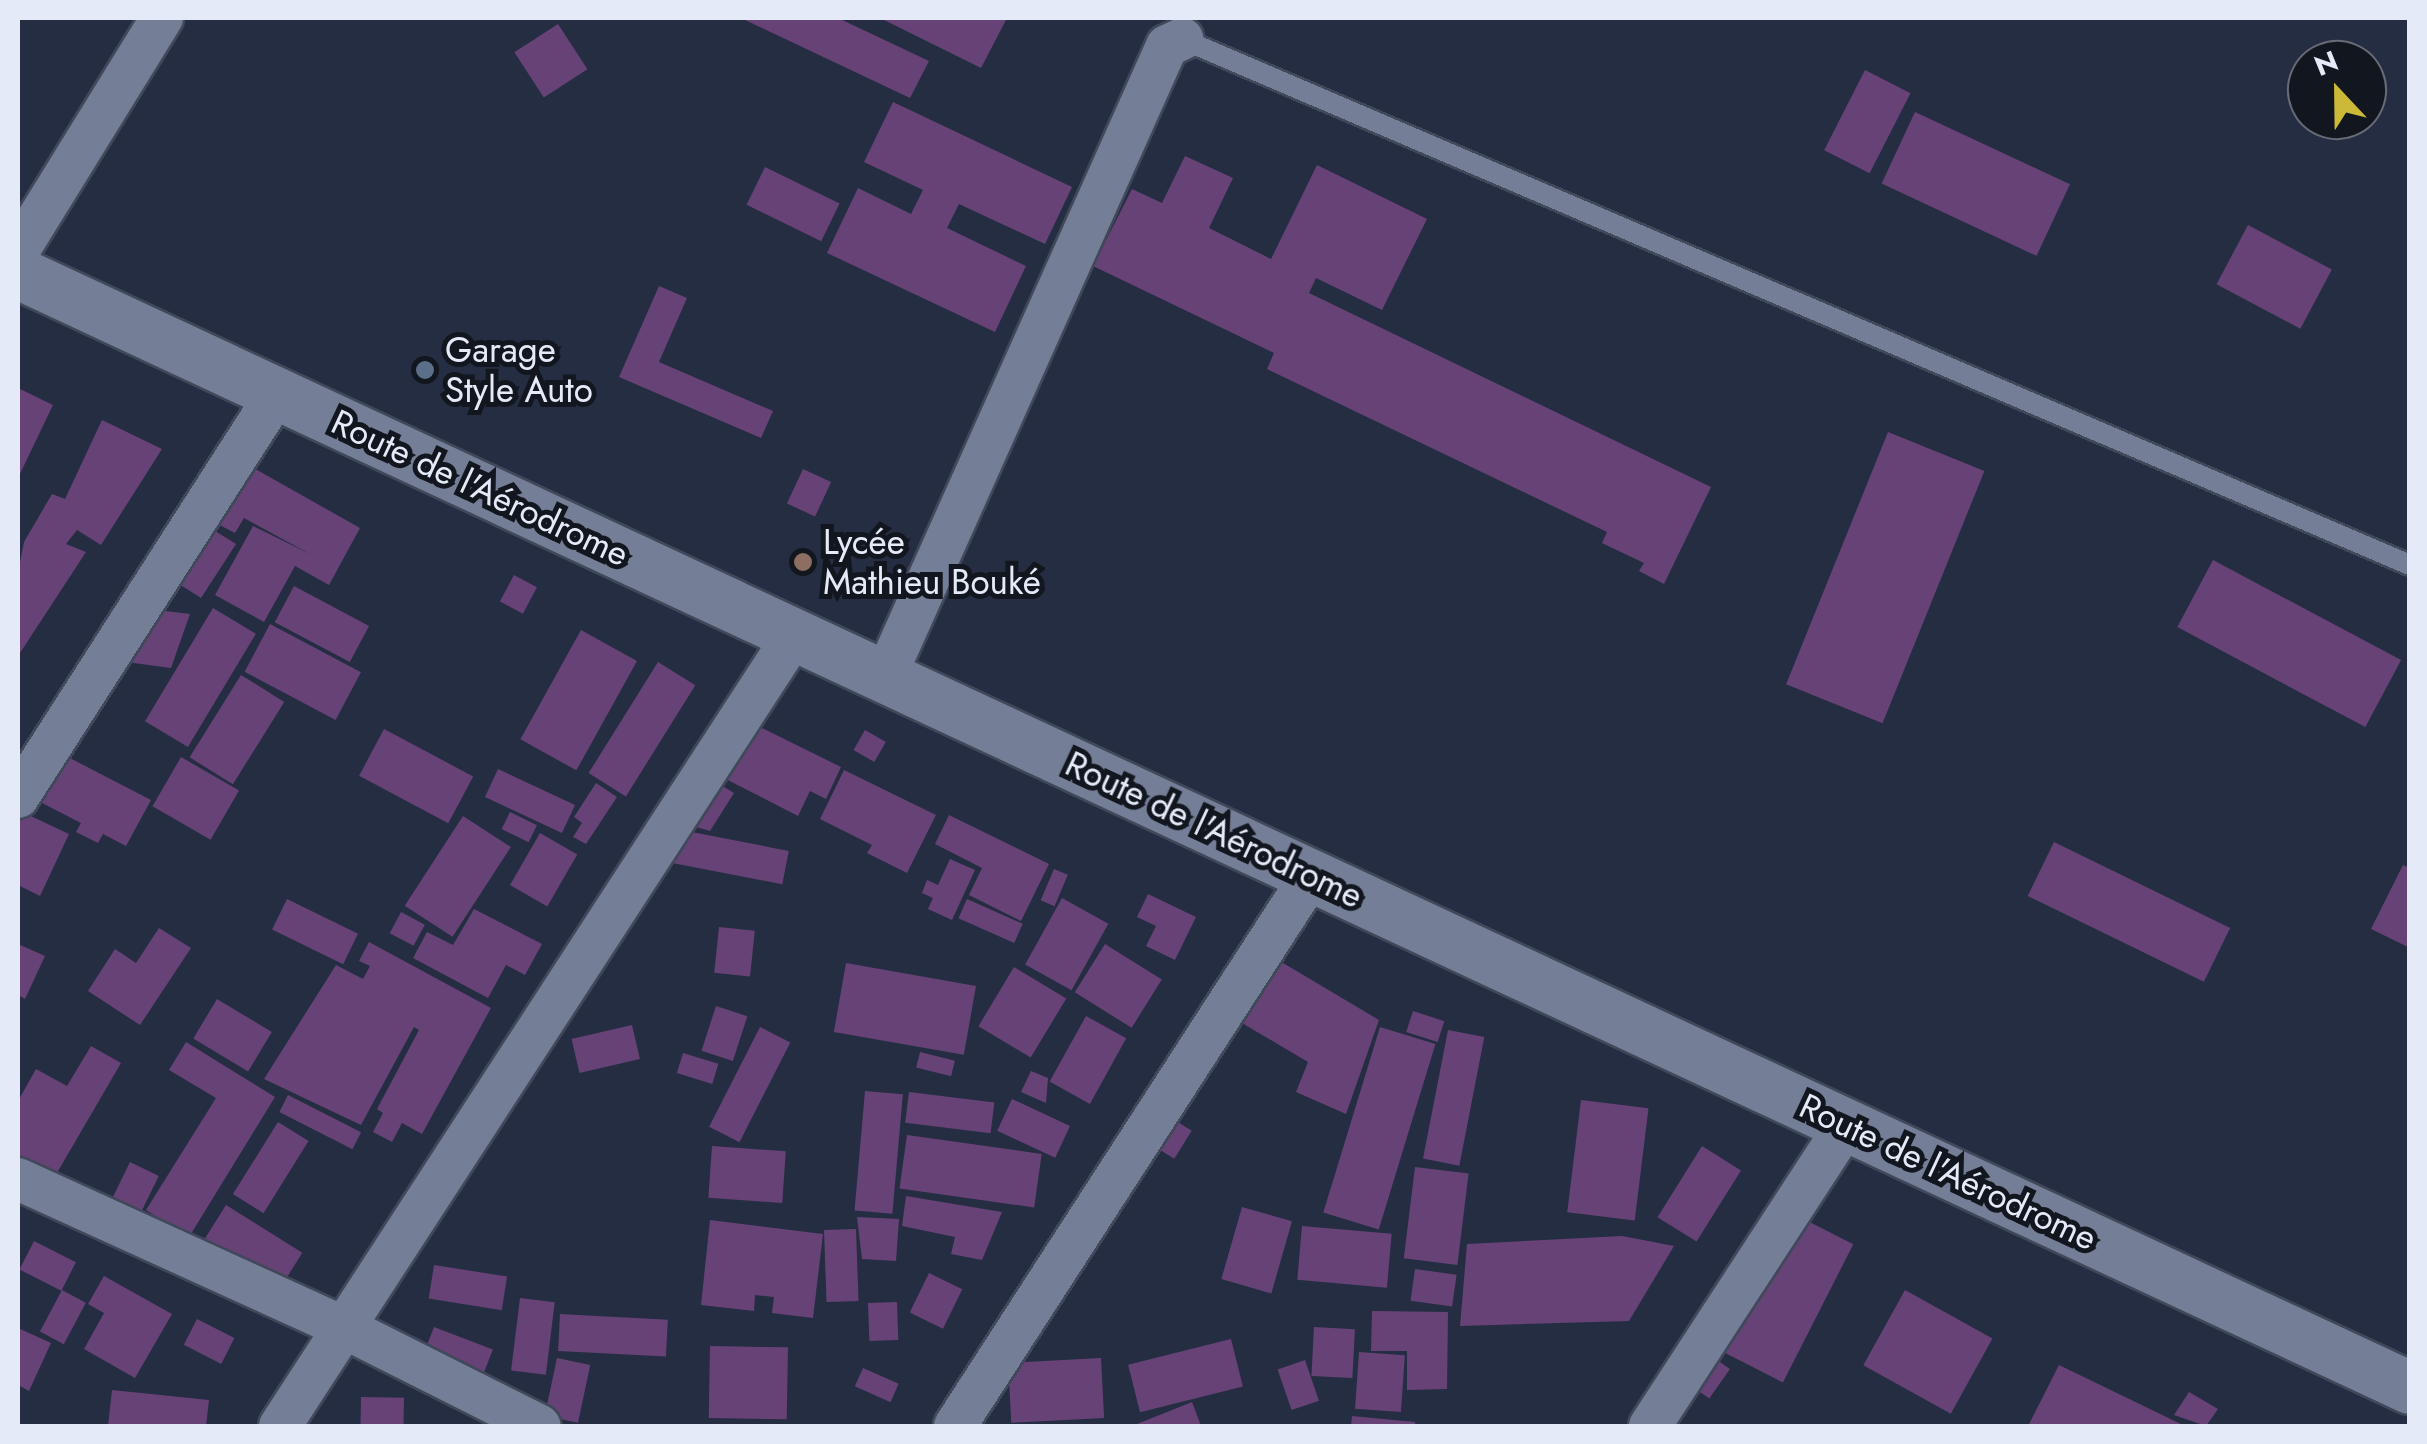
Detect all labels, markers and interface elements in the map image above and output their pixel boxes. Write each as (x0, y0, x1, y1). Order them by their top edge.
north arrow (2287, 40, 2387, 140)
text: N (2308, 40, 2344, 87)
place label: Garage Style Auto (445, 329, 593, 411)
marker: Garage Style Auto (414, 359, 436, 381)
street label: Route de l'Aérodrome (325, 401, 635, 575)
place label: Lycée Mathieu Bouké (823, 521, 1041, 603)
marker: Lycée Mathieu Bouké (792, 551, 814, 573)
street label: Route de l'Aérodrome (1059, 743, 1369, 917)
street label: Route de l'Aérodrome (1793, 1085, 2103, 1259)

